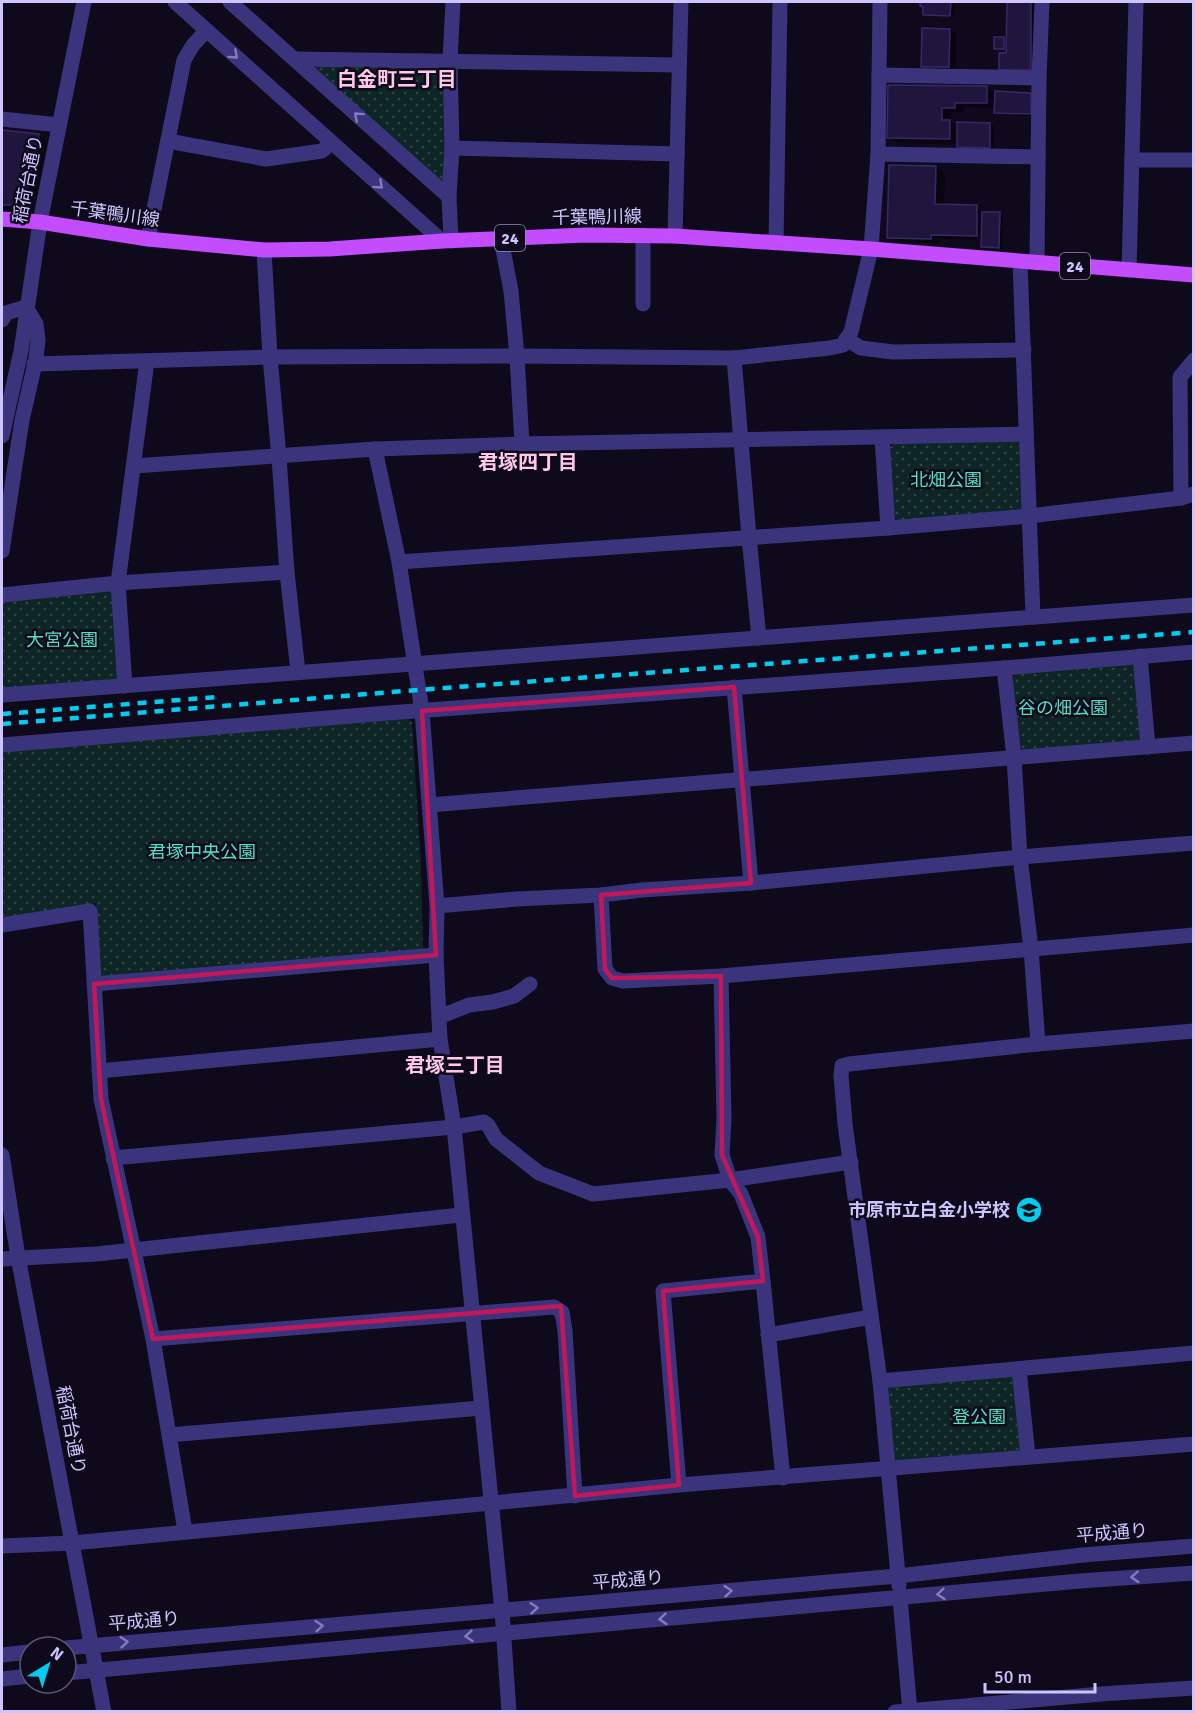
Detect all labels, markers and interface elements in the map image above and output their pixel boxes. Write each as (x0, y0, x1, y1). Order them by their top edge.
one-way arrow (227, 48, 237, 59)
district label: 白金町三丁目 (337, 67, 457, 92)
one-way arrow (354, 112, 365, 123)
street label: 稲荷台通り (9, 133, 47, 225)
one-way arrow (372, 178, 383, 189)
street label: 千葉鴨川線 (69, 197, 161, 231)
street label: 千葉鴨川線 (552, 205, 642, 229)
road number: 24 (495, 225, 525, 251)
road number: 24 (1060, 253, 1090, 279)
district label: 君塚四丁目 (478, 450, 578, 475)
park label: 北畑公園 (910, 469, 982, 491)
park label: 大宮公園 (26, 629, 98, 651)
park label: 谷の畑公園 (1018, 697, 1108, 719)
park label: 君塚中央公園 (148, 841, 256, 863)
district label: 君塚三丁目 (405, 1053, 505, 1078)
school or university icon: 市原市立白金小学校 (1014, 1195, 1044, 1225)
place label: 市原市立白金小学校 (848, 1199, 1010, 1221)
street label: 稲荷台通り (52, 1384, 90, 1476)
park label: 登公園 (952, 1406, 1006, 1428)
street label: 平成通り (1075, 1519, 1149, 1547)
street label: 平成通り (591, 1566, 665, 1594)
one-way arrow (1131, 1570, 1140, 1583)
one-way arrow (724, 1585, 733, 1598)
one-way arrow (936, 1587, 945, 1600)
one-way arrow (529, 1602, 538, 1615)
street label: 平成通り (107, 1607, 181, 1635)
one-way arrow (658, 1612, 668, 1625)
one-way arrow (314, 1620, 323, 1633)
one-way arrow (464, 1629, 473, 1642)
north arrow (18, 1635, 78, 1695)
one-way arrow (120, 1636, 129, 1649)
text: N (46, 1643, 67, 1665)
scale bar (985, 1656, 1094, 1694)
text: 50 m (994, 1666, 1032, 1688)

